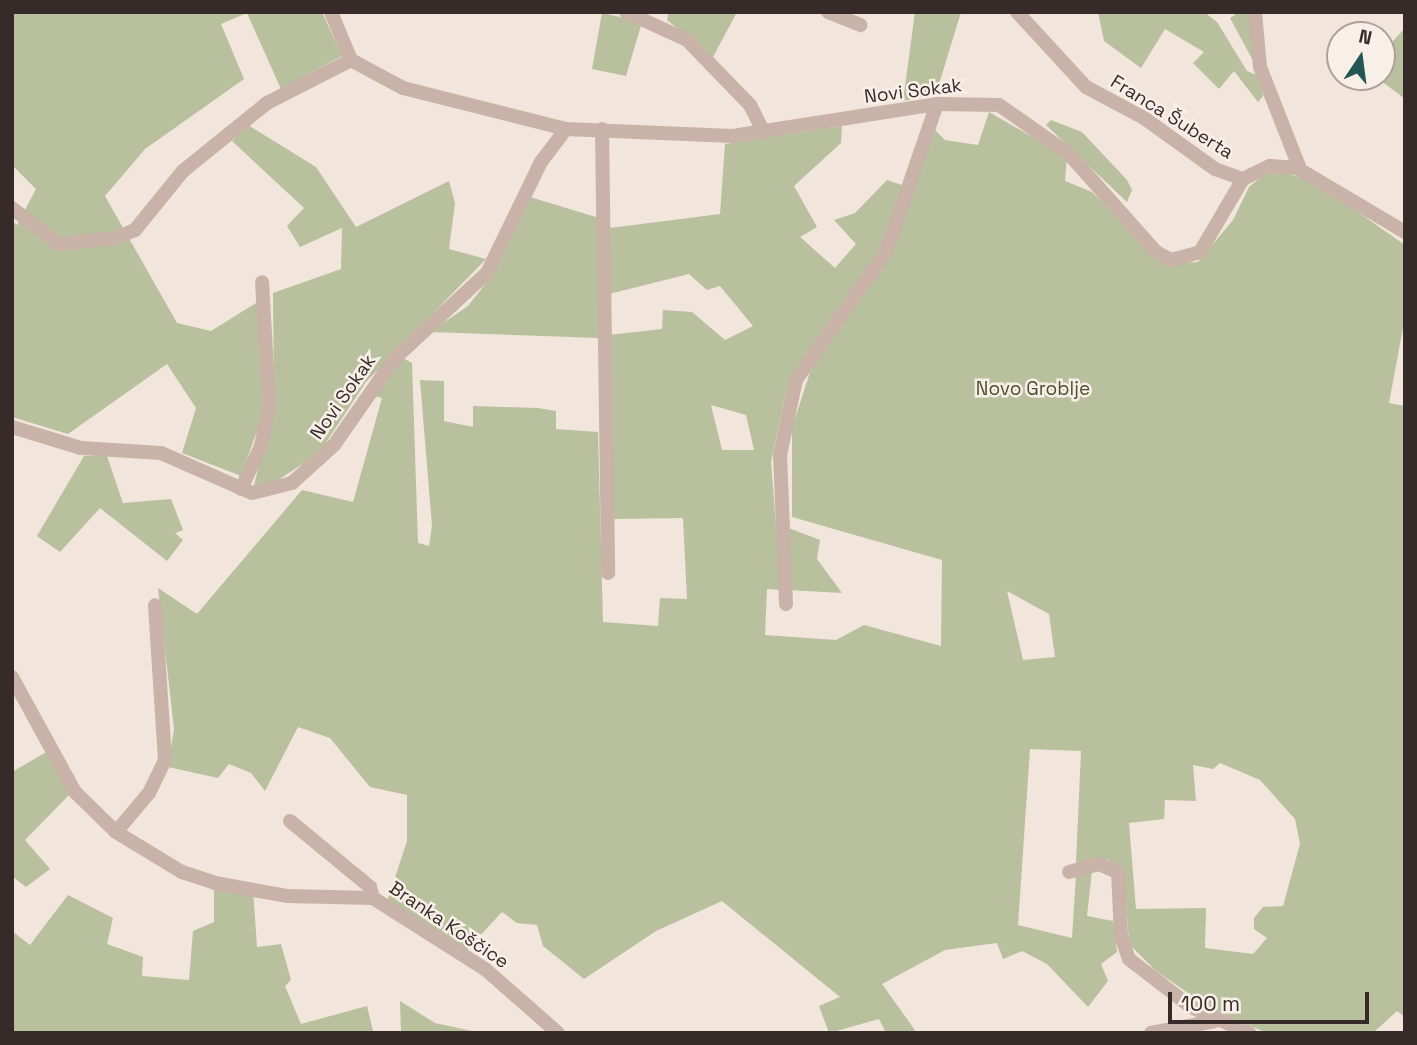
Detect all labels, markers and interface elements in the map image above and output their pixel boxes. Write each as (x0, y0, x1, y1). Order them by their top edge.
north arrow (1326, 21, 1396, 91)
text: N (1356, 23, 1374, 51)
street label: Franca Šuberta (1106, 70, 1238, 164)
street label: Novi Sokak (863, 74, 963, 108)
street label: Novi Sokak (305, 350, 381, 444)
park label: Novo Groblje (976, 378, 1090, 400)
street label: Branka Koščice (385, 877, 513, 973)
scale bar (1172, 978, 1373, 1022)
text: 100 m (1181, 990, 1240, 1017)

